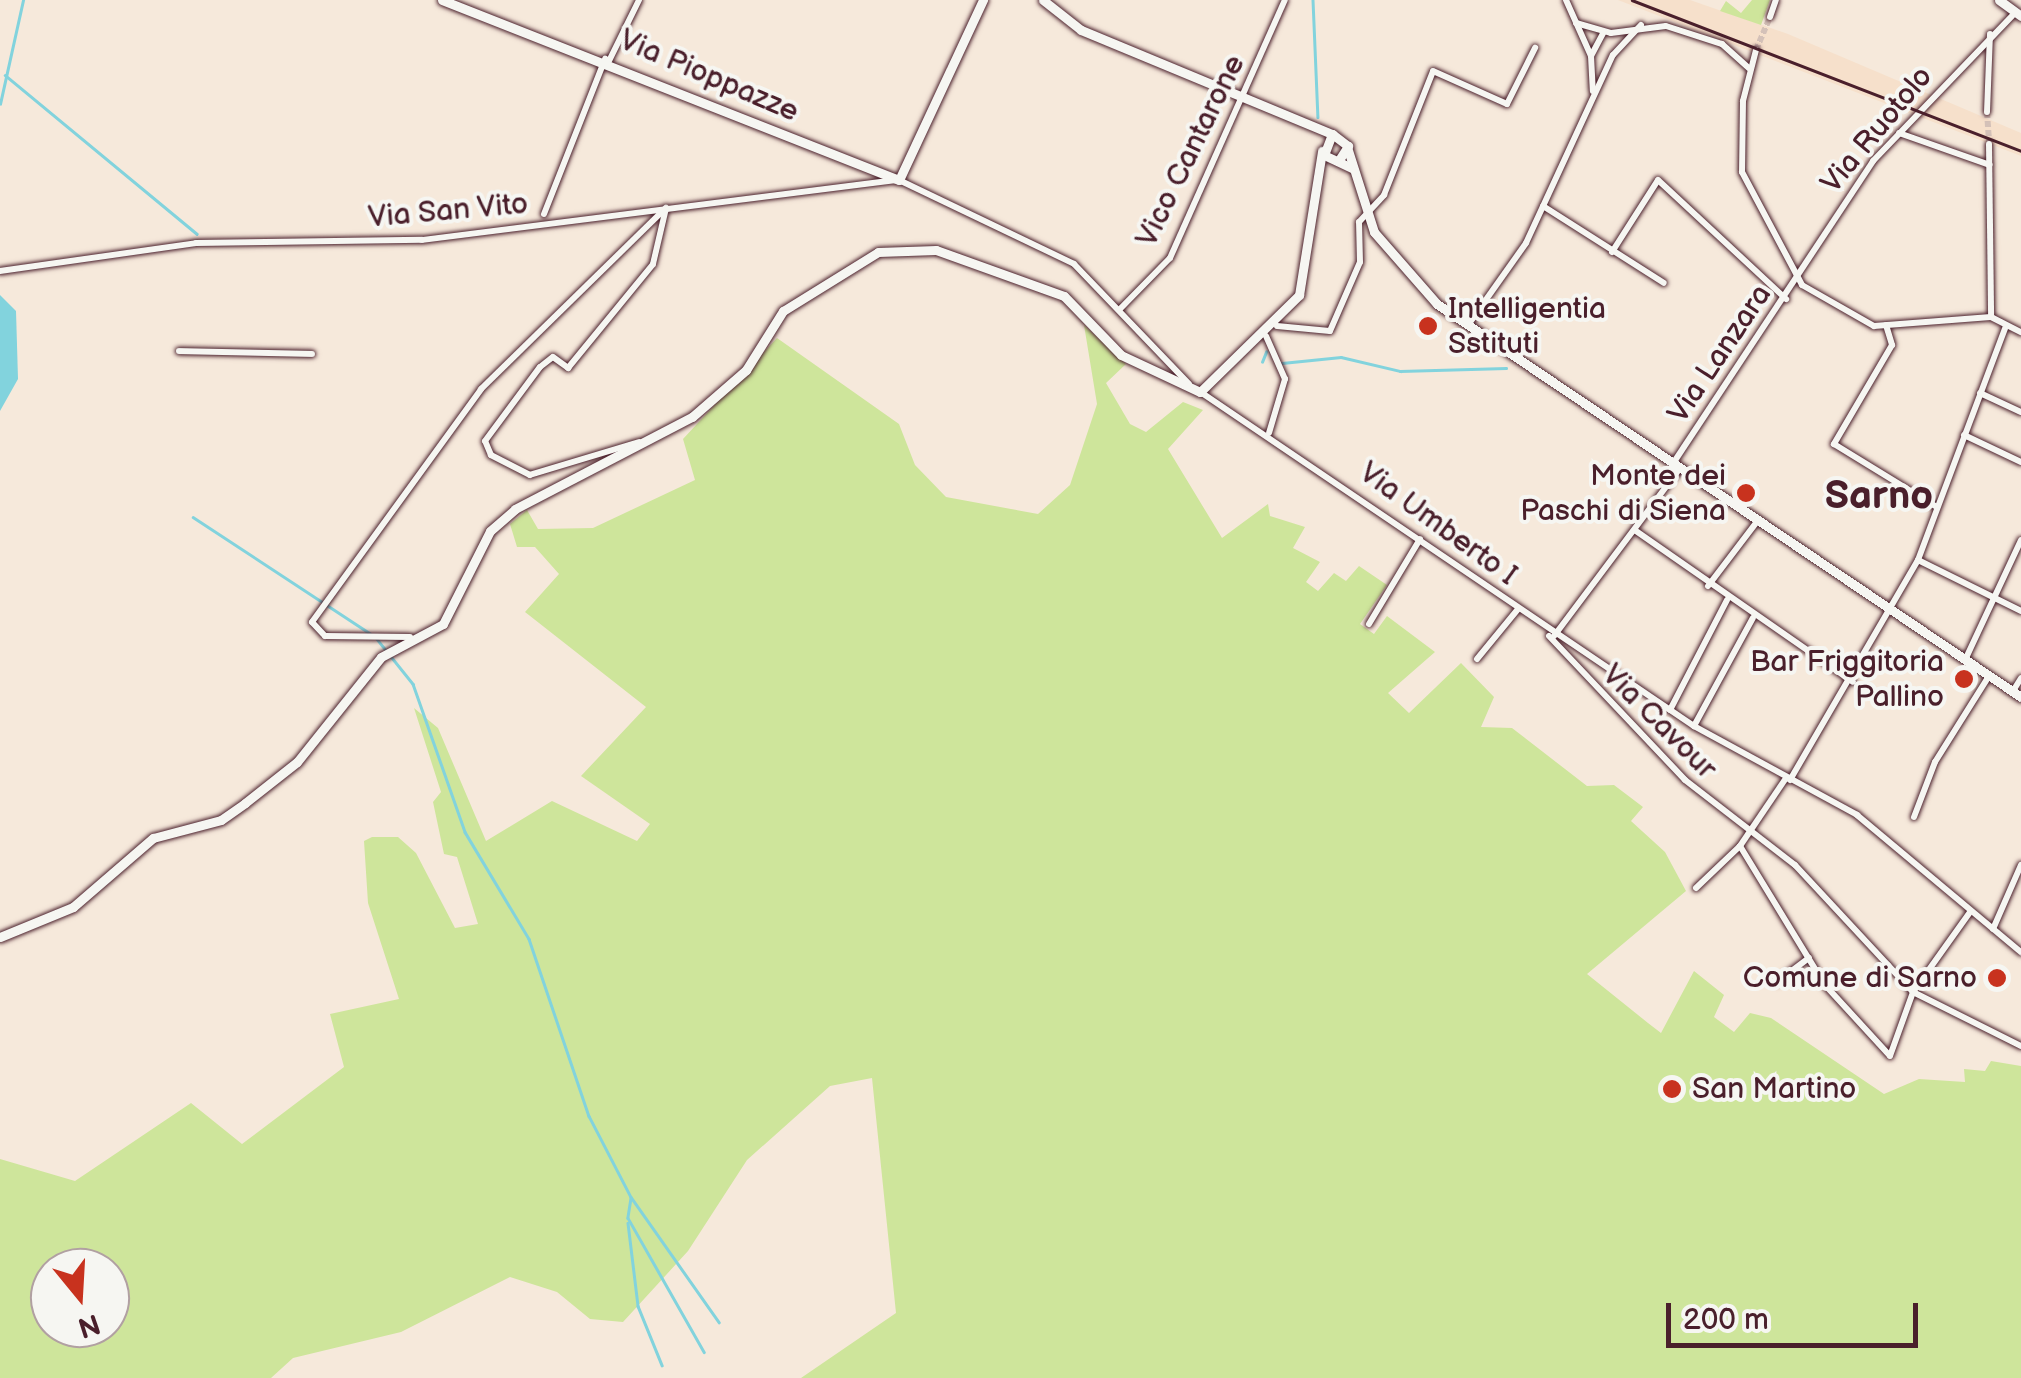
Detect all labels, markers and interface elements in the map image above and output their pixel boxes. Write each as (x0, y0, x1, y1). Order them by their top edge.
street label: Via Pioppazze (614, 22, 804, 130)
street label: Vico Cantarone (1129, 49, 1253, 253)
street label: Via Ruotolo (1814, 59, 1940, 201)
street label: Via San Vito (366, 186, 530, 236)
street label: Via Lanzara (1661, 278, 1779, 430)
place label: Intelligentia Sstituti (1448, 291, 1606, 362)
marker: Intelligentia Sstituti (1417, 315, 1439, 337)
street label: Via Umberto I (1352, 455, 1524, 593)
place label: Monte dei Paschi di Siena (1520, 458, 1726, 528)
district label: Sarno (1825, 472, 1933, 520)
marker: Monte dei Paschi di Siena (1735, 482, 1757, 504)
place label: Bar Friggitoria Pallino (1750, 644, 1944, 714)
street label: Via Cavour (1594, 657, 1724, 787)
marker: Bar Friggitoria Pallino (1953, 668, 1975, 690)
place label: Comune di Sarno (1742, 960, 1977, 996)
marker: Comune di Sarno (1986, 967, 2008, 989)
place label: San Martino (1692, 1071, 1856, 1107)
marker: San Martino (1661, 1078, 1683, 1100)
north arrow (30, 1248, 130, 1348)
scale bar (1671, 1283, 1924, 1345)
text: 200 m (1683, 1302, 1769, 1338)
text: N (74, 1306, 104, 1344)

